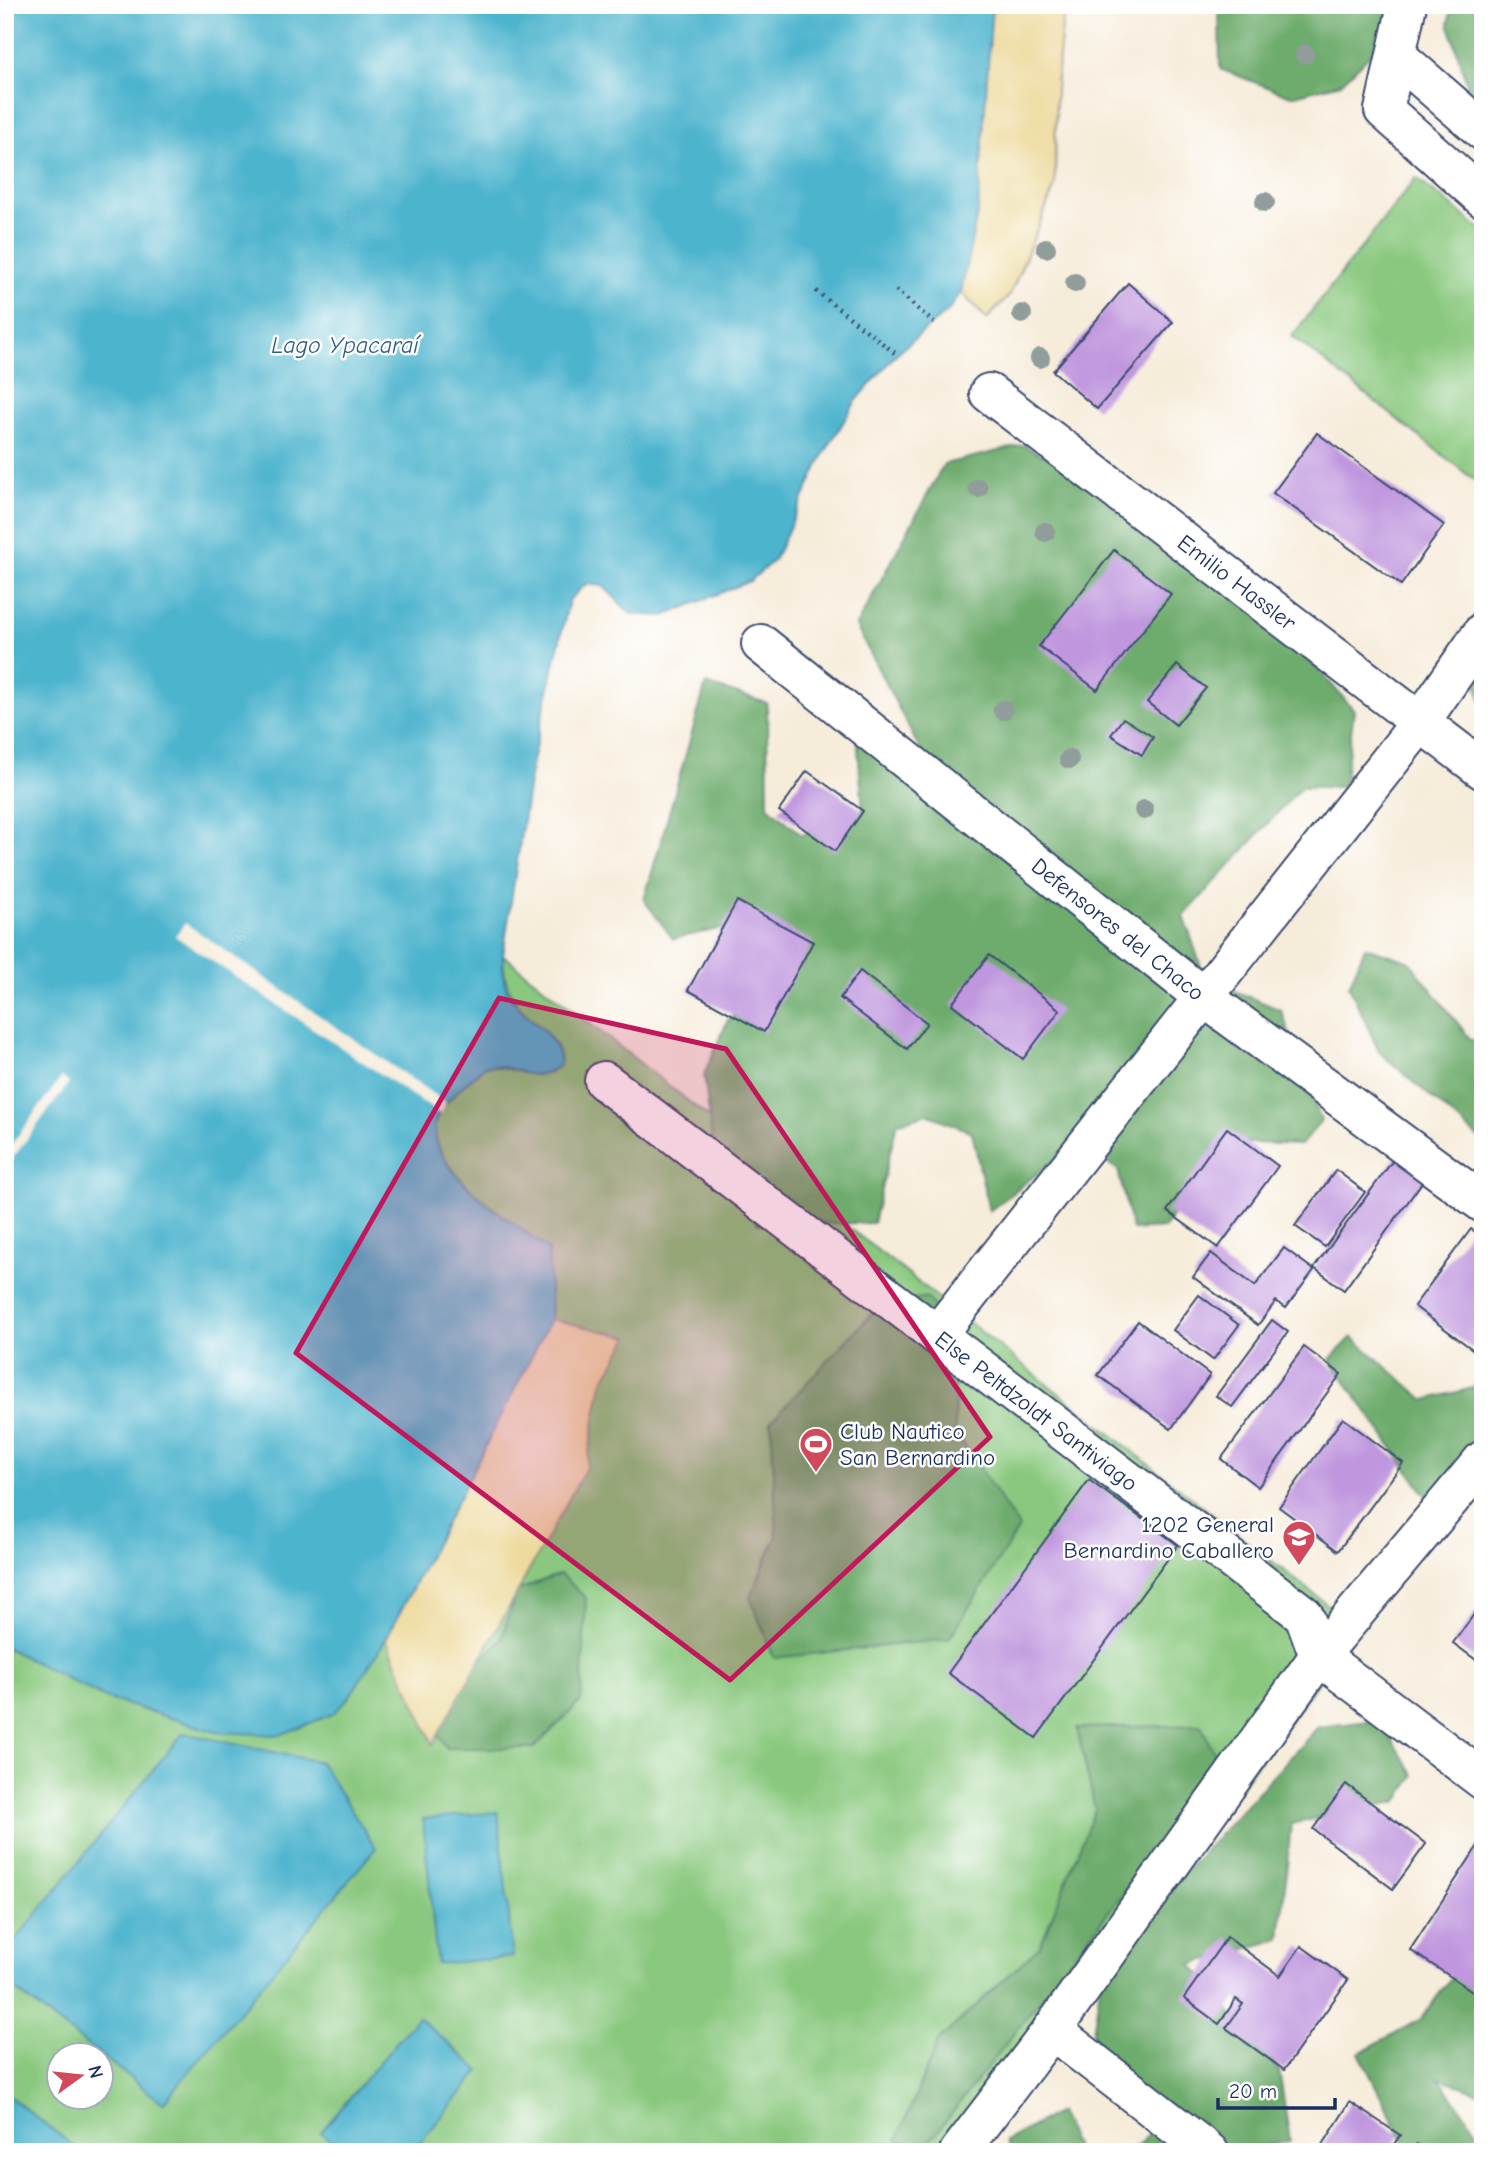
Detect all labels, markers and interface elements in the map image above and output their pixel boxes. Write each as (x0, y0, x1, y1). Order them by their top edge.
water label: Lago Ypacaraí (271, 331, 421, 359)
street label: Emilio Hassler (1172, 529, 1302, 637)
street label: Defensores del Chaco (1026, 852, 1210, 1007)
street label: Else Peltdzoldt Santiviago (930, 1326, 1143, 1497)
place label: Club Nautico San Bernardino (840, 1418, 995, 1471)
sports icon: Club Nautico San Bernardino (797, 1425, 835, 1474)
place label: 1202 General Bernardino Caballero (1063, 1511, 1274, 1564)
school or university icon: 1202 General Bernardino Caballero (1280, 1518, 1318, 1567)
north arrow (46, 2042, 116, 2112)
text: N (83, 2063, 108, 2081)
scale bar (1218, 2066, 1336, 2110)
text: 20 m (1229, 2079, 1277, 2103)

